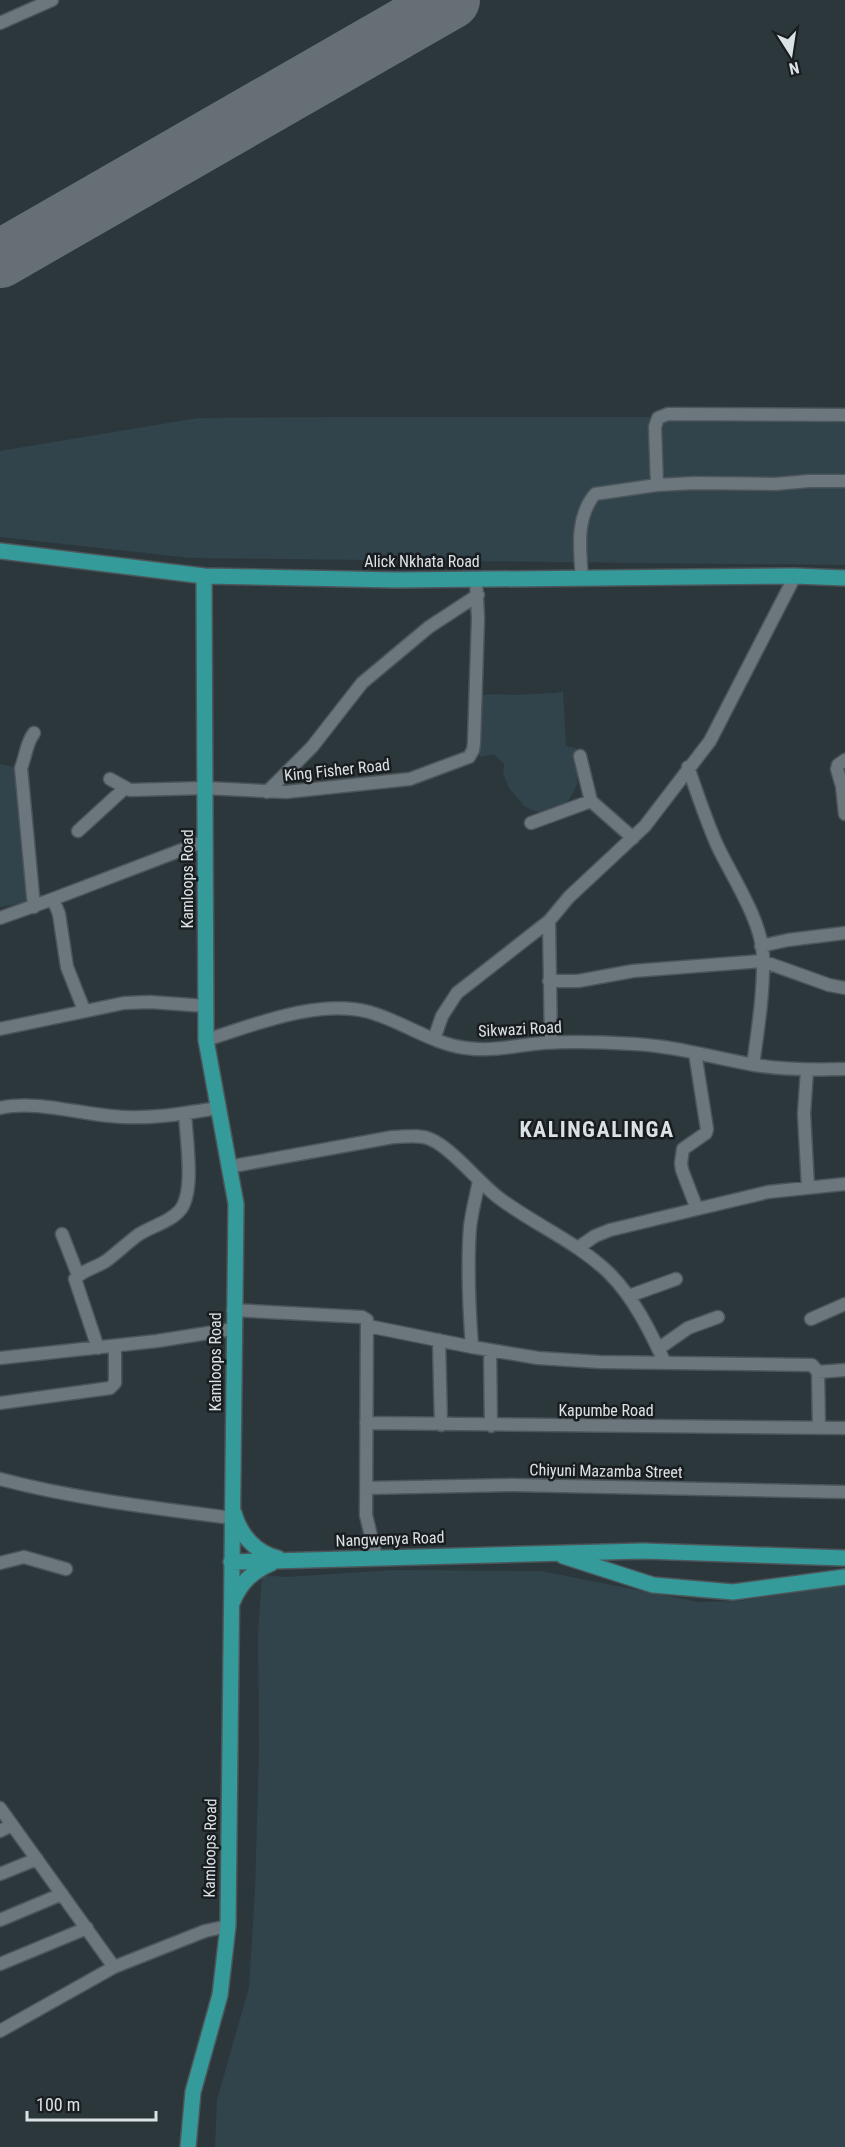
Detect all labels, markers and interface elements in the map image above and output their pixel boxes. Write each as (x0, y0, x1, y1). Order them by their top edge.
north arrow (761, 24, 821, 84)
text: N (787, 58, 801, 78)
street label: Alick Nkhata Road (364, 552, 480, 571)
street label: King Fisher Road (283, 755, 391, 785)
street label: Kamloops Road (178, 829, 197, 929)
street label: Sikwazi Road (478, 1017, 562, 1041)
district label: KALINGALINGA (519, 1117, 675, 1142)
street label: Kamloops Road (206, 1312, 225, 1412)
street label: Kapumbe Road (558, 1401, 654, 1420)
street label: Chiyuni Mazamba Street (529, 1460, 683, 1482)
street label: Nangwenya Road (335, 1528, 445, 1550)
street label: Kamloops Road (200, 1798, 220, 1898)
scale bar (27, 2084, 156, 2122)
text: 100 m (36, 2094, 80, 2115)

